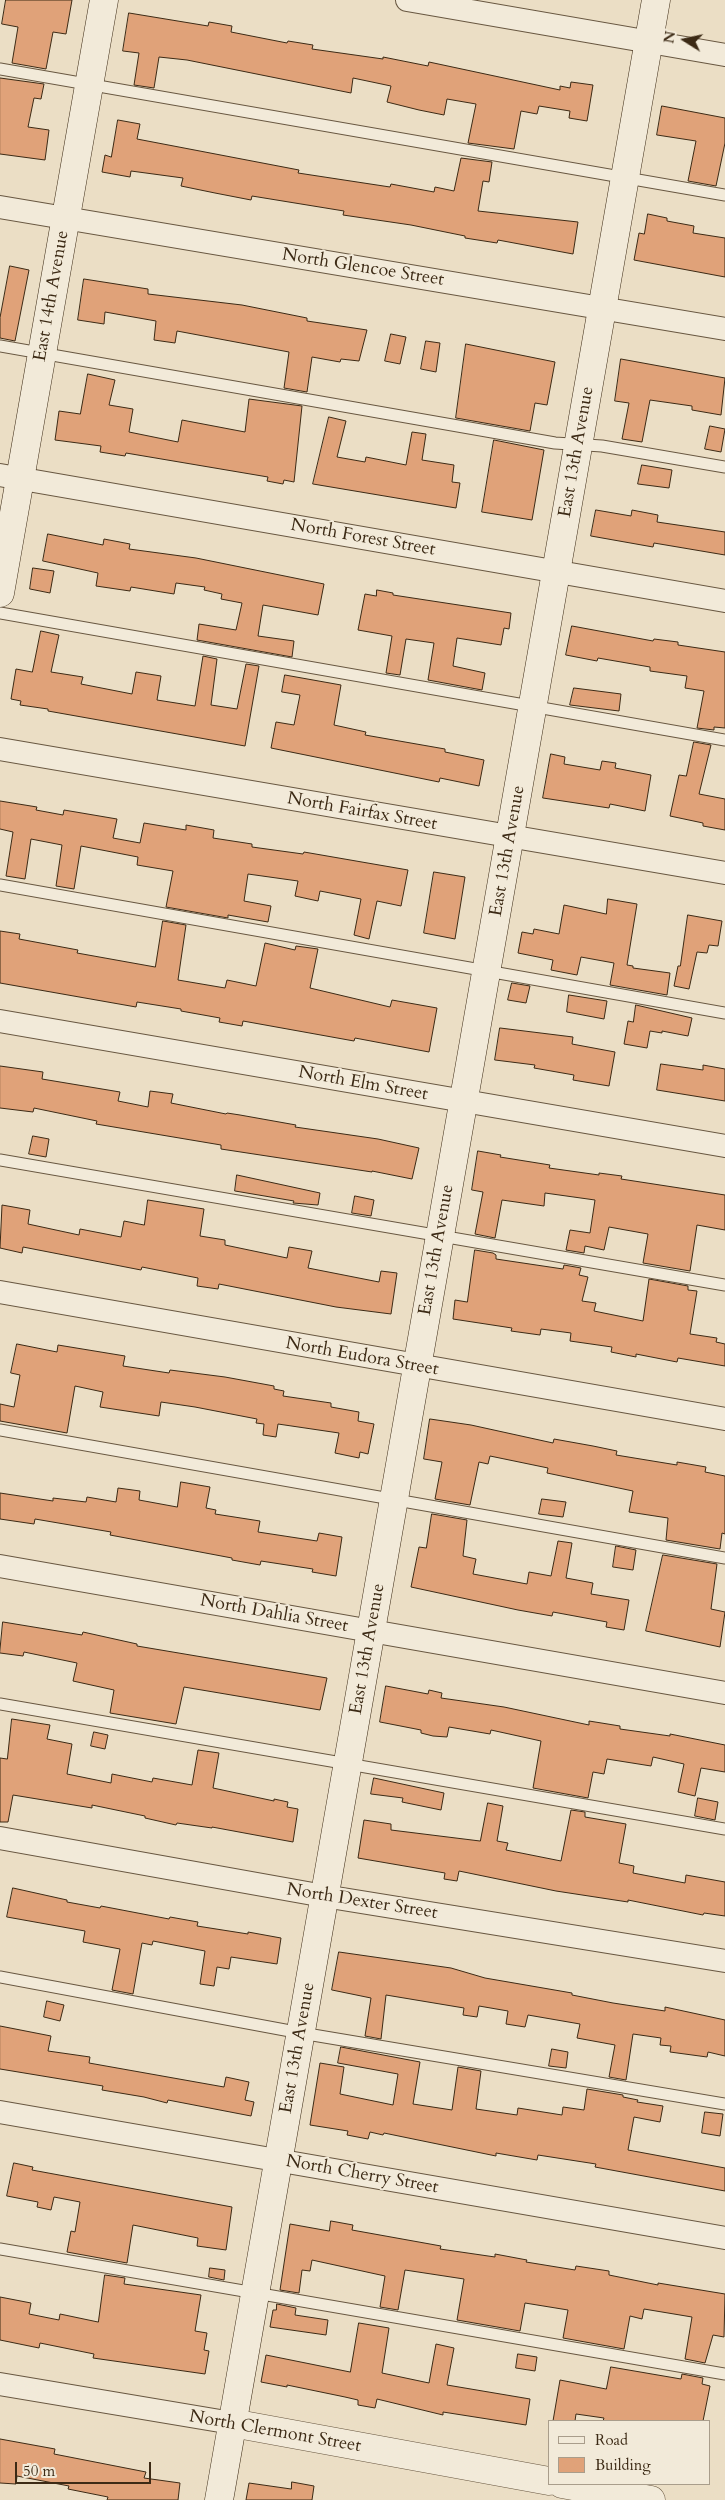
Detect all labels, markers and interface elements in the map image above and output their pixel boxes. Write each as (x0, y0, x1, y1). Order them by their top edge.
north arrow (660, 15, 710, 65)
text: N (659, 30, 680, 45)
street label: East 14th Avenue (30, 229, 74, 363)
street label: North Glencoe Street (281, 245, 445, 291)
street label: East 13th Avenue (555, 385, 599, 519)
street label: North Forest Street (289, 515, 437, 561)
street label: East 13th Avenue (486, 784, 530, 918)
street label: North Fairfax Street (285, 788, 439, 836)
street label: North Elm Street (297, 1062, 429, 1106)
street label: East 13th Avenue (415, 1183, 459, 1317)
street label: North Eudora Street (284, 1333, 440, 1381)
street label: East 13th Avenue (346, 1582, 390, 1716)
street label: North Dahlia Street (198, 1590, 350, 1638)
street label: North Dexter Street (285, 1879, 439, 1925)
street label: East 13th Avenue (276, 1981, 320, 2115)
street label: North Cherry Street (284, 2151, 440, 2199)
street label: North Clermont Street (187, 2406, 363, 2458)
legend (548, 2420, 710, 2485)
text: Road (595, 2430, 628, 2450)
scale bar (18, 2452, 154, 2484)
text: Building (595, 2455, 651, 2475)
text: 50 m (23, 2461, 55, 2481)

